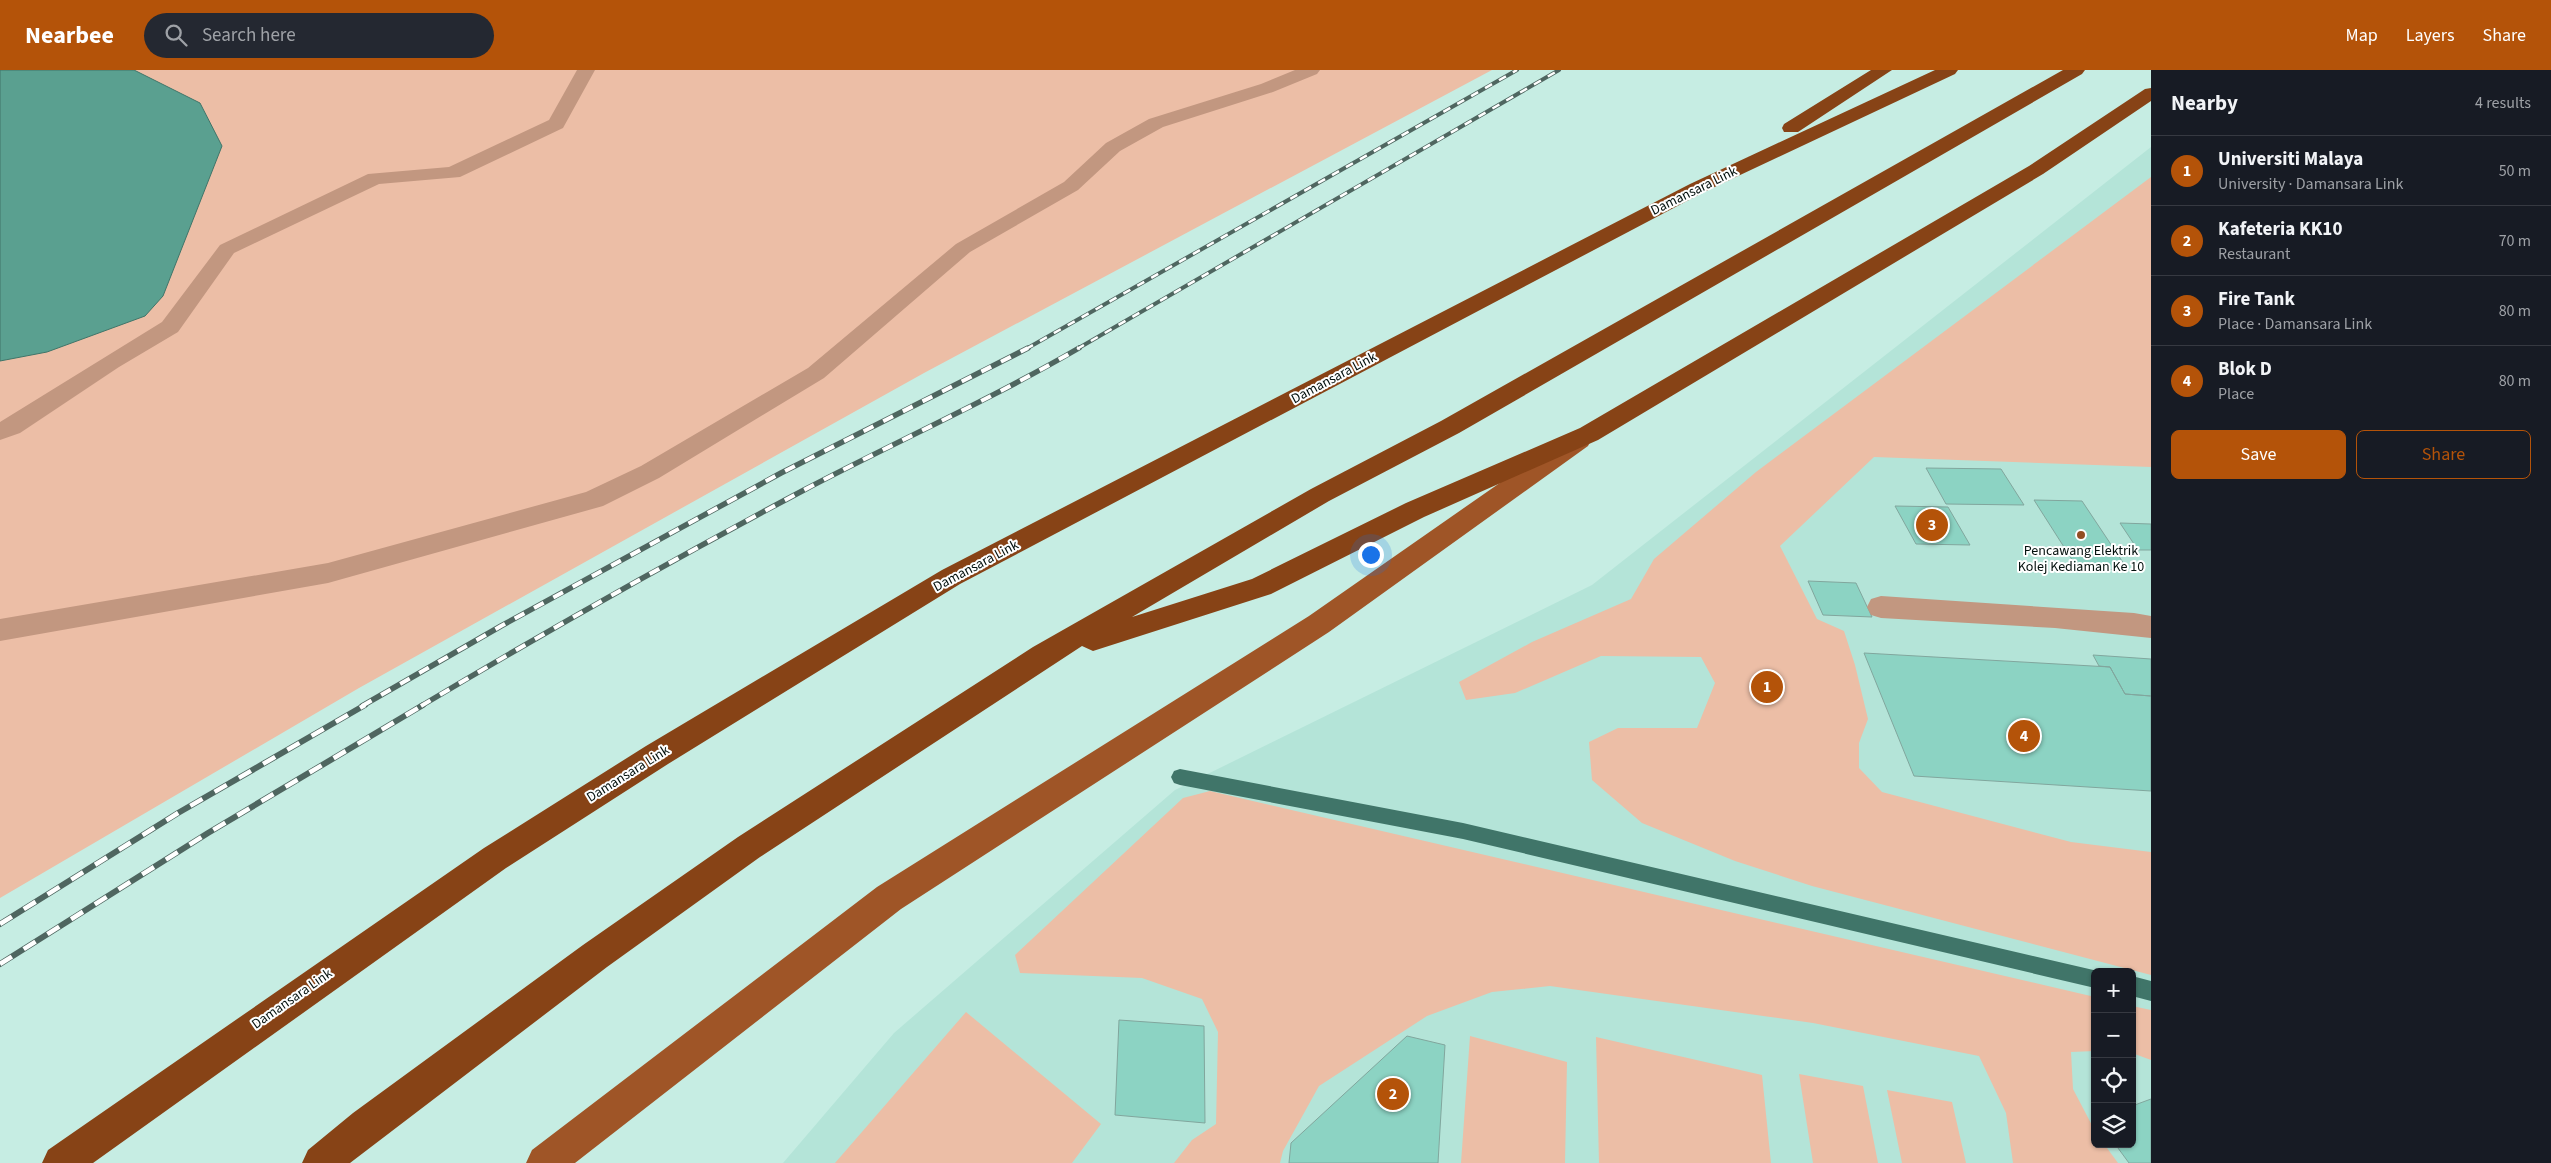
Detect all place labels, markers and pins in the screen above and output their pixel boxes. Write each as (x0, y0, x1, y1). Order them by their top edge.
pin: 3 (1916, 506, 1948, 544)
marker: Pencawang Elektrik Kolej Kediaman Ke 10 (2075, 529, 2087, 541)
place label: Pencawang Elektrik Kolej Kediaman Ke 10 (2018, 541, 2144, 577)
pin: 1 (1751, 668, 1783, 706)
pin: 4 (2008, 717, 2040, 755)
pin: 2 (1377, 1075, 1409, 1113)

